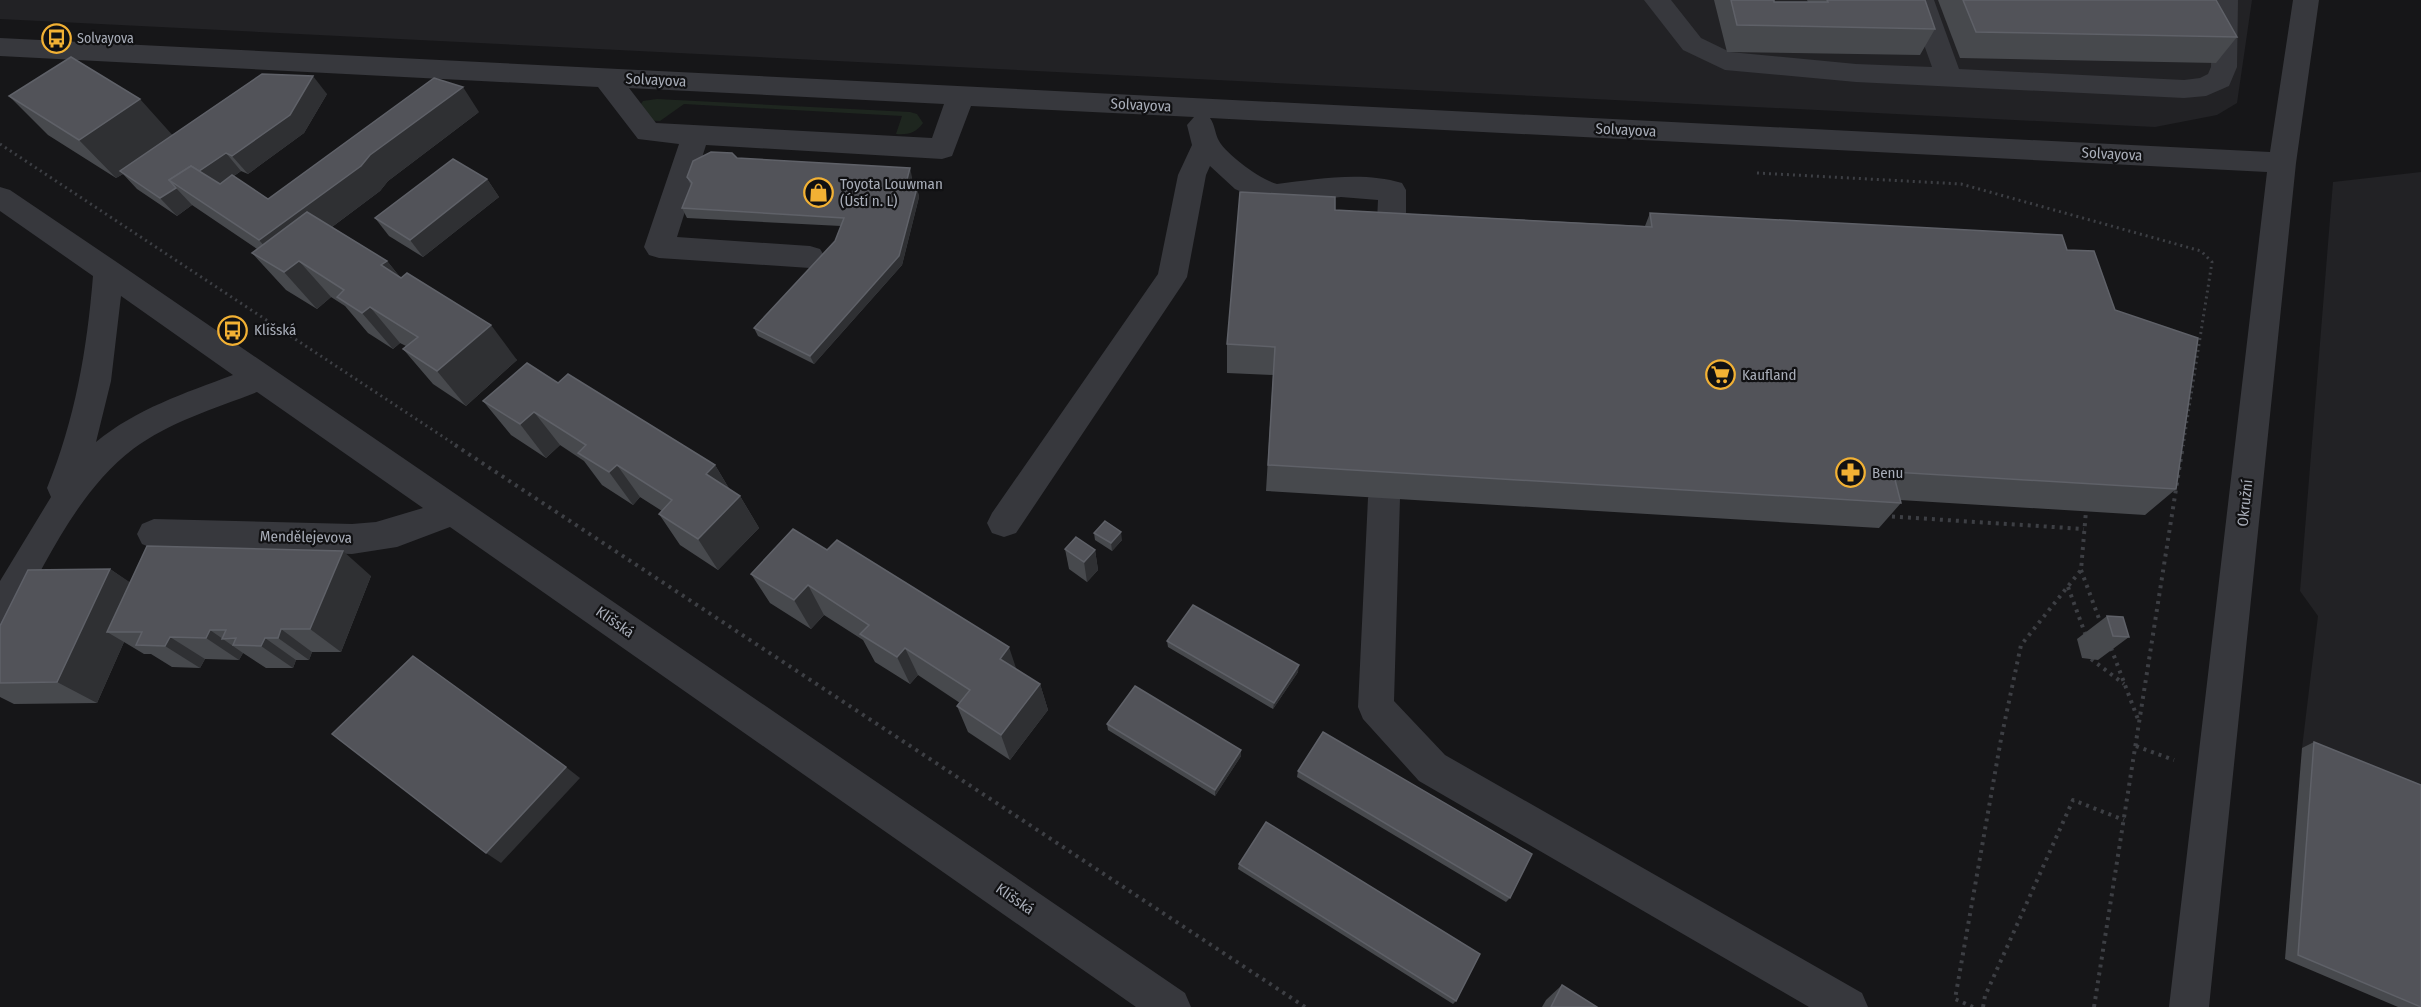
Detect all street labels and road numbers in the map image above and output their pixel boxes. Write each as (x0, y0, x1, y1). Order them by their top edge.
street label: Solvayova (625, 69, 687, 91)
street label: Solvayova (1110, 94, 1172, 116)
street label: Solvayova (1595, 119, 1657, 141)
street label: Solvayova (2081, 143, 2143, 165)
street label: Okružní (2234, 478, 2256, 527)
street label: Mendělejevova (260, 527, 352, 547)
street label: Klíšská (592, 602, 638, 642)
street label: Klíšská (992, 879, 1038, 919)

